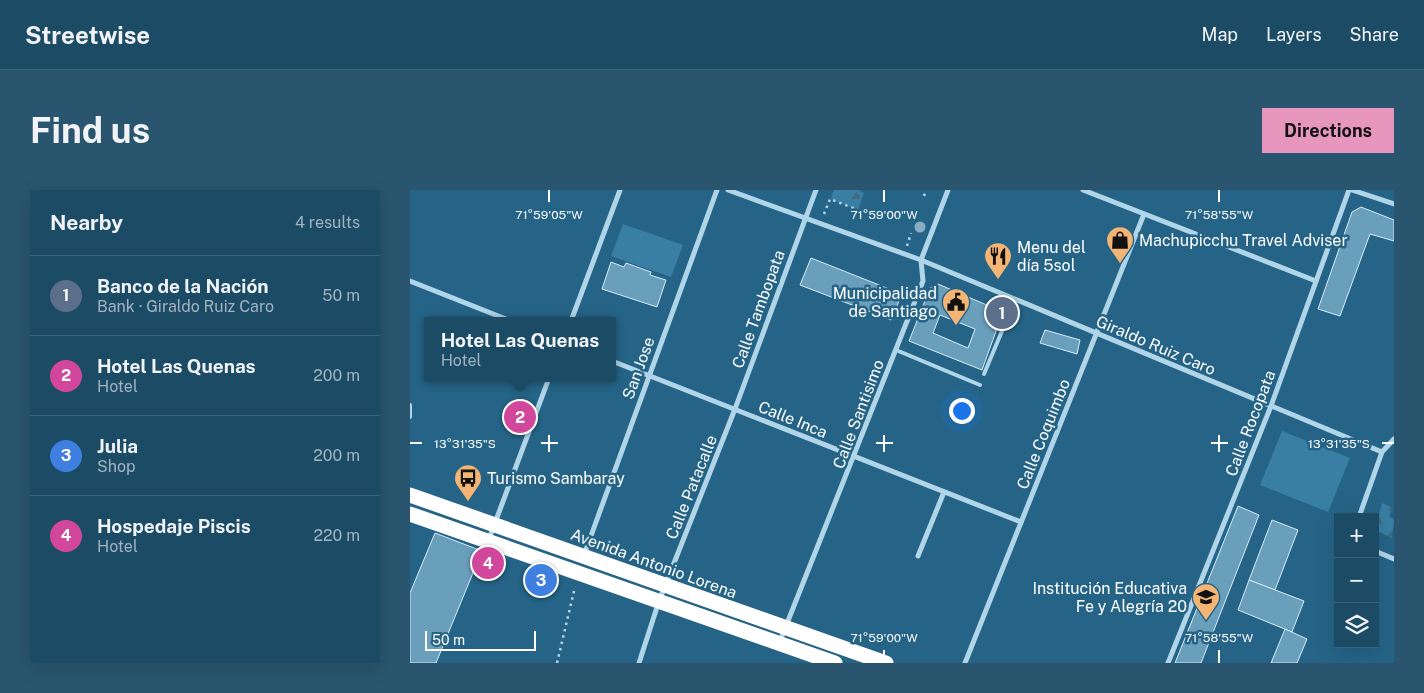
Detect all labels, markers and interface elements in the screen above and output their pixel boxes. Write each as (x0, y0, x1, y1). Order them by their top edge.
text: Streetwise (25, 21, 150, 49)
text: Map (1202, 24, 1238, 45)
text: Layers (1266, 24, 1322, 45)
text: Share (1350, 24, 1399, 45)
button: Directions (1262, 108, 1394, 153)
text: Find us (30, 110, 150, 151)
text: 71°59'05"W (515, 208, 583, 222)
text: 71°59'00"W (850, 208, 918, 222)
text: 71°58'55"W (1185, 208, 1254, 222)
text: Nearby (50, 210, 123, 235)
text: 4 results (295, 213, 360, 232)
shop icon: Machupicchu Travel Adviser (1105, 225, 1135, 264)
place label: Machupicchu Travel Adviser (1139, 231, 1348, 250)
place label: Menu del día 5sol (1017, 238, 1086, 275)
restaurant icon: Menu del día 5sol (983, 241, 1013, 280)
street label: Calle Tambopata (728, 247, 789, 371)
text: Banco de la Nación (97, 275, 269, 297)
place label: Municipalidad de Santiago (833, 284, 937, 321)
text: 1 (63, 286, 69, 305)
text: 50 m (322, 286, 360, 305)
public building icon: Municipalidad de Santiago (941, 287, 971, 326)
pin: 1 (986, 294, 1018, 332)
text: Bank · Giraldo Ruiz Caro (97, 297, 274, 316)
street label: Giraldo Ruiz Caro (1093, 312, 1218, 379)
popup (424, 317, 616, 382)
text: Hotel Las Quenas (441, 329, 599, 351)
street label: San Jose (618, 334, 659, 402)
text: Hotel (441, 351, 481, 370)
text: Hotel Las Quenas (97, 355, 256, 377)
street label: Calle Santisimo (829, 357, 888, 471)
text: 2 (61, 366, 71, 385)
text: 200 m (313, 366, 360, 385)
street label: Calle Rocopata (1222, 368, 1279, 479)
street label: Calle Coquimbo (1013, 376, 1074, 492)
text: Hotel (97, 377, 138, 396)
street label: Calle Inca (755, 397, 830, 442)
pin: 2 (504, 398, 536, 436)
your location (949, 398, 975, 424)
street label: Calle Patacalle (662, 432, 721, 542)
text: Julia (97, 435, 138, 457)
text: 13°31'35"S (434, 437, 496, 451)
text: 13°31'35"S (1308, 437, 1370, 451)
text: 3 (61, 446, 71, 465)
text: 200 m (313, 446, 360, 465)
text: Shop (97, 457, 136, 476)
bus stop icon: Turismo Sambaray (453, 463, 483, 502)
place label: Turismo Sambaray (487, 469, 625, 488)
map controls (1334, 513, 1379, 648)
button: + (1334, 513, 1379, 558)
text: Hospedaje Piscis (97, 515, 251, 537)
street label: Avenida Antonio Lorena (568, 525, 739, 602)
text: 4 (61, 526, 71, 545)
text: 220 m (313, 526, 360, 545)
text: Hotel (97, 537, 138, 556)
pin: 4 (472, 544, 504, 582)
button: − (1334, 558, 1379, 603)
pin: 3 (525, 561, 557, 599)
place label: Institución Educativa Fe y Alegría 20 (1032, 579, 1187, 616)
school or university icon: Institución Educativa Fe y Alegría 20 (1191, 582, 1221, 621)
button: layers (1334, 603, 1379, 648)
scale bar (425, 628, 536, 651)
text: 71°59'00"W (850, 631, 918, 645)
text: 71°58'55"W (1185, 631, 1254, 645)
text: 50 m (432, 632, 465, 648)

